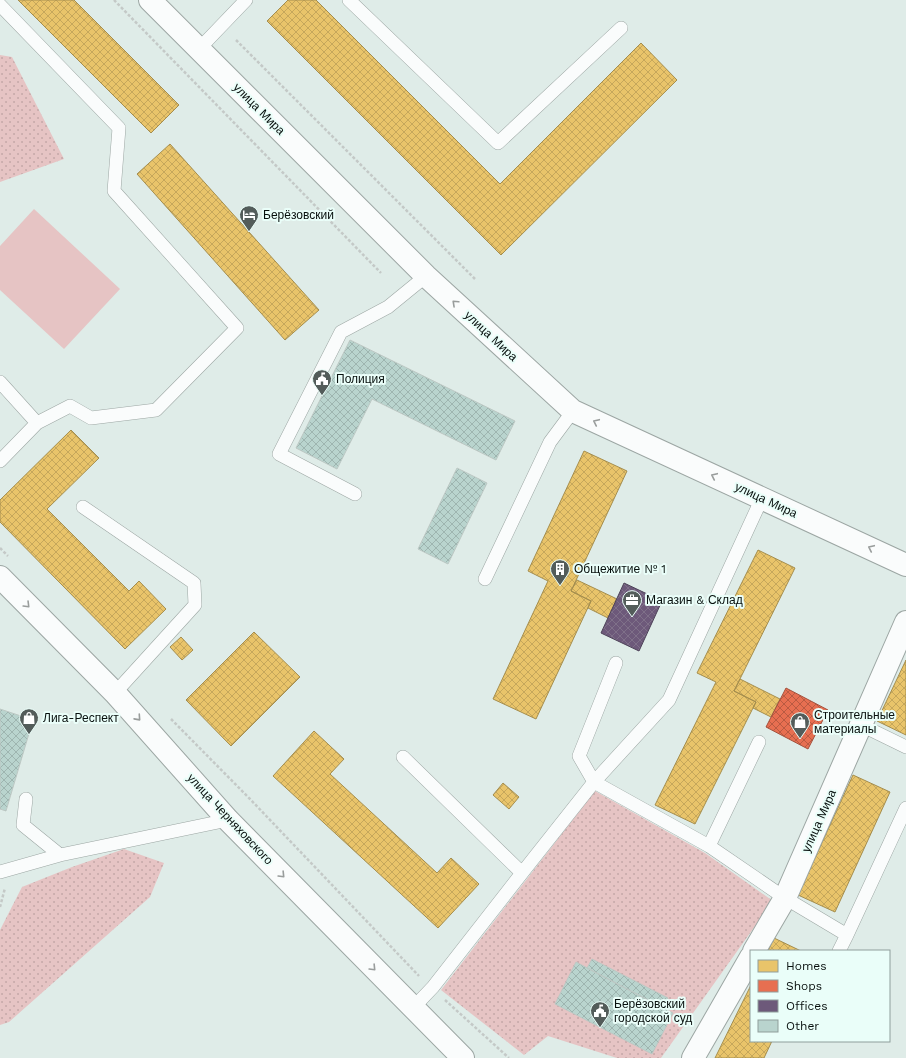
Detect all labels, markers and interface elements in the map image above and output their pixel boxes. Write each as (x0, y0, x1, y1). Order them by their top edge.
street label: улица Мира (230, 80, 288, 138)
hotel icon: Берёзовский (238, 204, 260, 232)
place label: Берёзовский (263, 208, 334, 222)
one-way arrow (452, 300, 460, 307)
street label: улица Мира (462, 308, 521, 364)
public building icon: Полиция (311, 368, 333, 396)
place label: Полиция (336, 372, 385, 386)
one-way arrow (593, 419, 601, 427)
one-way arrow (711, 473, 719, 481)
street label: улица Мира (733, 479, 800, 521)
one-way arrow (867, 545, 875, 553)
building icon: Общежитие № 1 (549, 558, 571, 586)
place label: Общежитие № 1 (574, 562, 666, 576)
office icon: Магазин & Склад (621, 589, 643, 617)
place label: Магазин & Склад (646, 593, 743, 607)
one-way arrow (23, 600, 30, 608)
shop icon: Лига-Респект (18, 707, 40, 735)
place label: Строительные материалы (814, 708, 895, 736)
place label: Лига-Респект (43, 711, 119, 725)
shop icon: Строительные материалы (789, 711, 811, 739)
one-way arrow (133, 713, 140, 721)
street label: улица Черняховского (184, 771, 276, 868)
street label: улица Мира (799, 787, 839, 855)
one-way arrow (277, 870, 285, 878)
legend (750, 950, 890, 1042)
text: Homes (786, 959, 827, 973)
one-way arrow (368, 963, 376, 971)
text: Shops (786, 979, 822, 993)
place label: Берёзовский городской суд (614, 997, 692, 1025)
text: Offices (786, 999, 828, 1013)
public building icon: Берёзовский городской суд (589, 1000, 611, 1028)
text: Other (786, 1019, 819, 1033)

